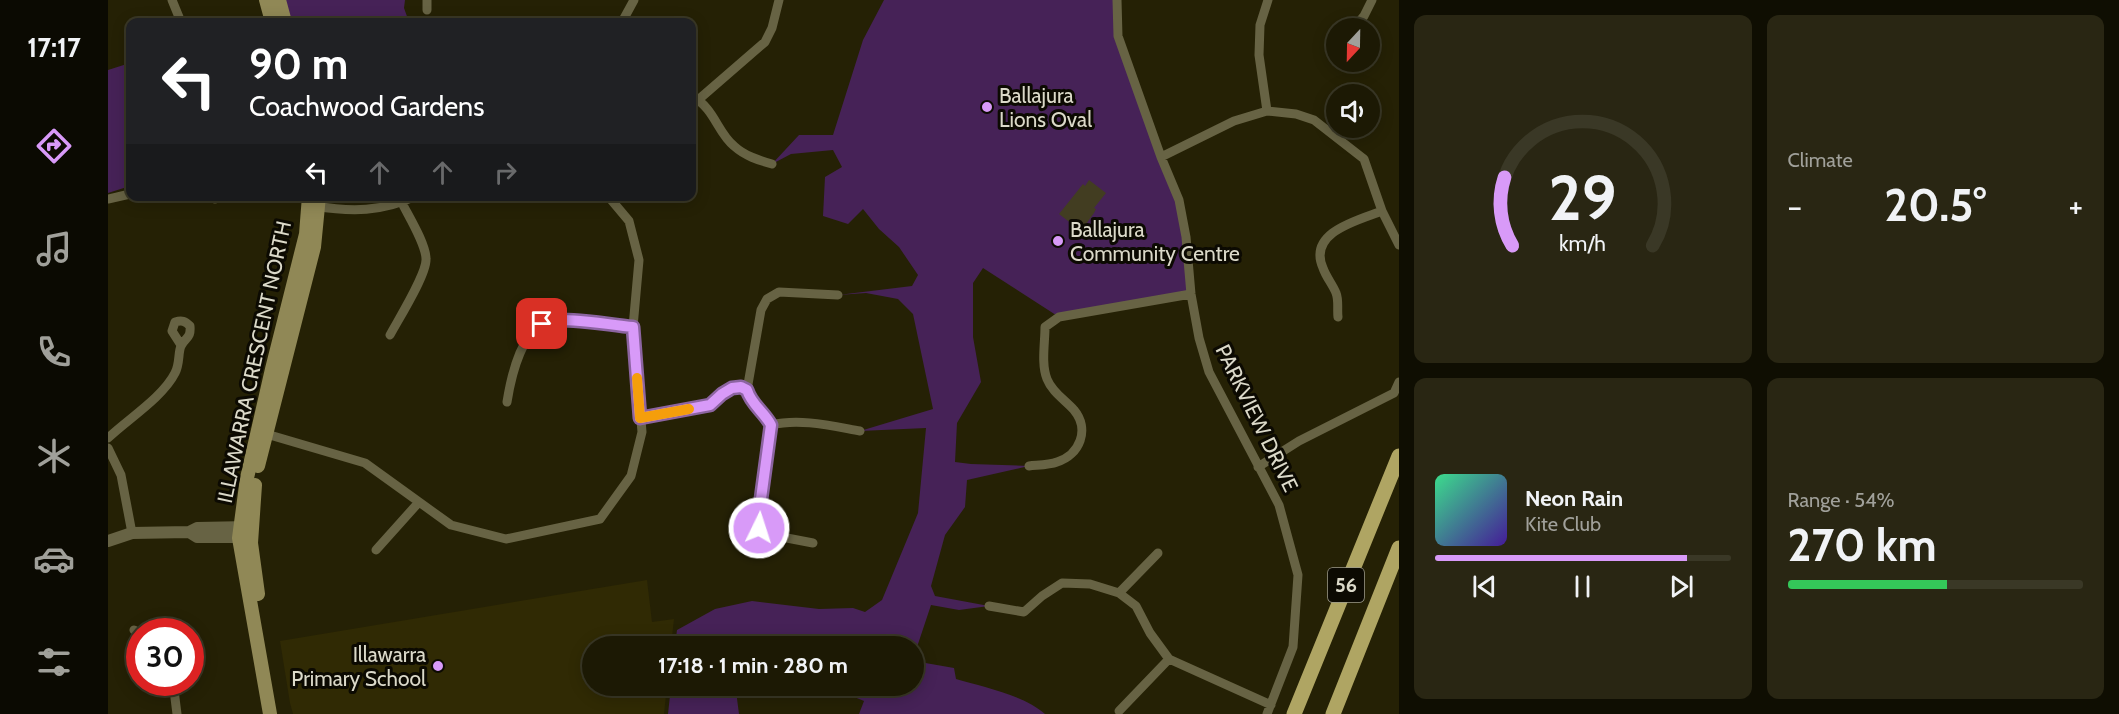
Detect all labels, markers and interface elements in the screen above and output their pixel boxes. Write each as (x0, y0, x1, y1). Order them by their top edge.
north arrow (1326, 18, 1380, 72)
map controls (1326, 18, 1380, 138)
text: 17:17 (27, 31, 81, 64)
text: 90 m (249, 38, 348, 90)
icon: left (150, 42, 228, 120)
place label: Ballajura Lions Oval (999, 83, 1092, 132)
button: sound (1326, 84, 1380, 138)
text: Coachwood Gardens (249, 90, 484, 123)
marker: Ballajura Lions Oval (980, 100, 994, 114)
icon: directions (33, 125, 75, 167)
text: Climate (1788, 148, 1853, 172)
icon: left (300, 156, 333, 189)
icon: ahead (363, 156, 396, 189)
icon: ahead (426, 156, 459, 189)
icon: right (489, 156, 522, 189)
text: 29 (1549, 160, 1617, 236)
text: 20.5° (1884, 178, 1986, 232)
text: − (1788, 186, 1802, 226)
text: + (2068, 186, 2083, 226)
place label: Ballajura Community Centre (1070, 217, 1240, 266)
street label: ILLAWARRA CRESCENT NORTH (212, 219, 296, 505)
icon: music (33, 228, 75, 270)
text: km/h (1559, 230, 1606, 256)
marker: Ballajura Community Centre (1051, 234, 1065, 248)
pin (516, 298, 567, 349)
icon: arrive (525, 307, 558, 340)
icon: phone (33, 331, 75, 373)
street label: PARKVIEW DRIVE (1211, 340, 1303, 496)
icon: climate (33, 435, 75, 477)
text: Neon Rain (1525, 485, 1623, 512)
text: Range · 54% (1788, 488, 1895, 512)
position arrow (727, 496, 791, 560)
text: Kite Club (1525, 512, 1601, 536)
text: 270 km (1788, 518, 1937, 572)
icon: car (33, 538, 75, 580)
road number: 56 (1328, 568, 1364, 602)
icon: previous (1468, 570, 1501, 603)
icon: pause (1566, 570, 1599, 603)
icon: next (1665, 570, 1698, 603)
speed limit sign: 30 (126, 618, 204, 696)
icon: filters (33, 641, 75, 683)
place label: Illawarra Primary School (291, 642, 426, 691)
text: 17:18 · 1 min · 280 m (658, 652, 848, 679)
marker: Illawarra Primary School (431, 659, 445, 673)

